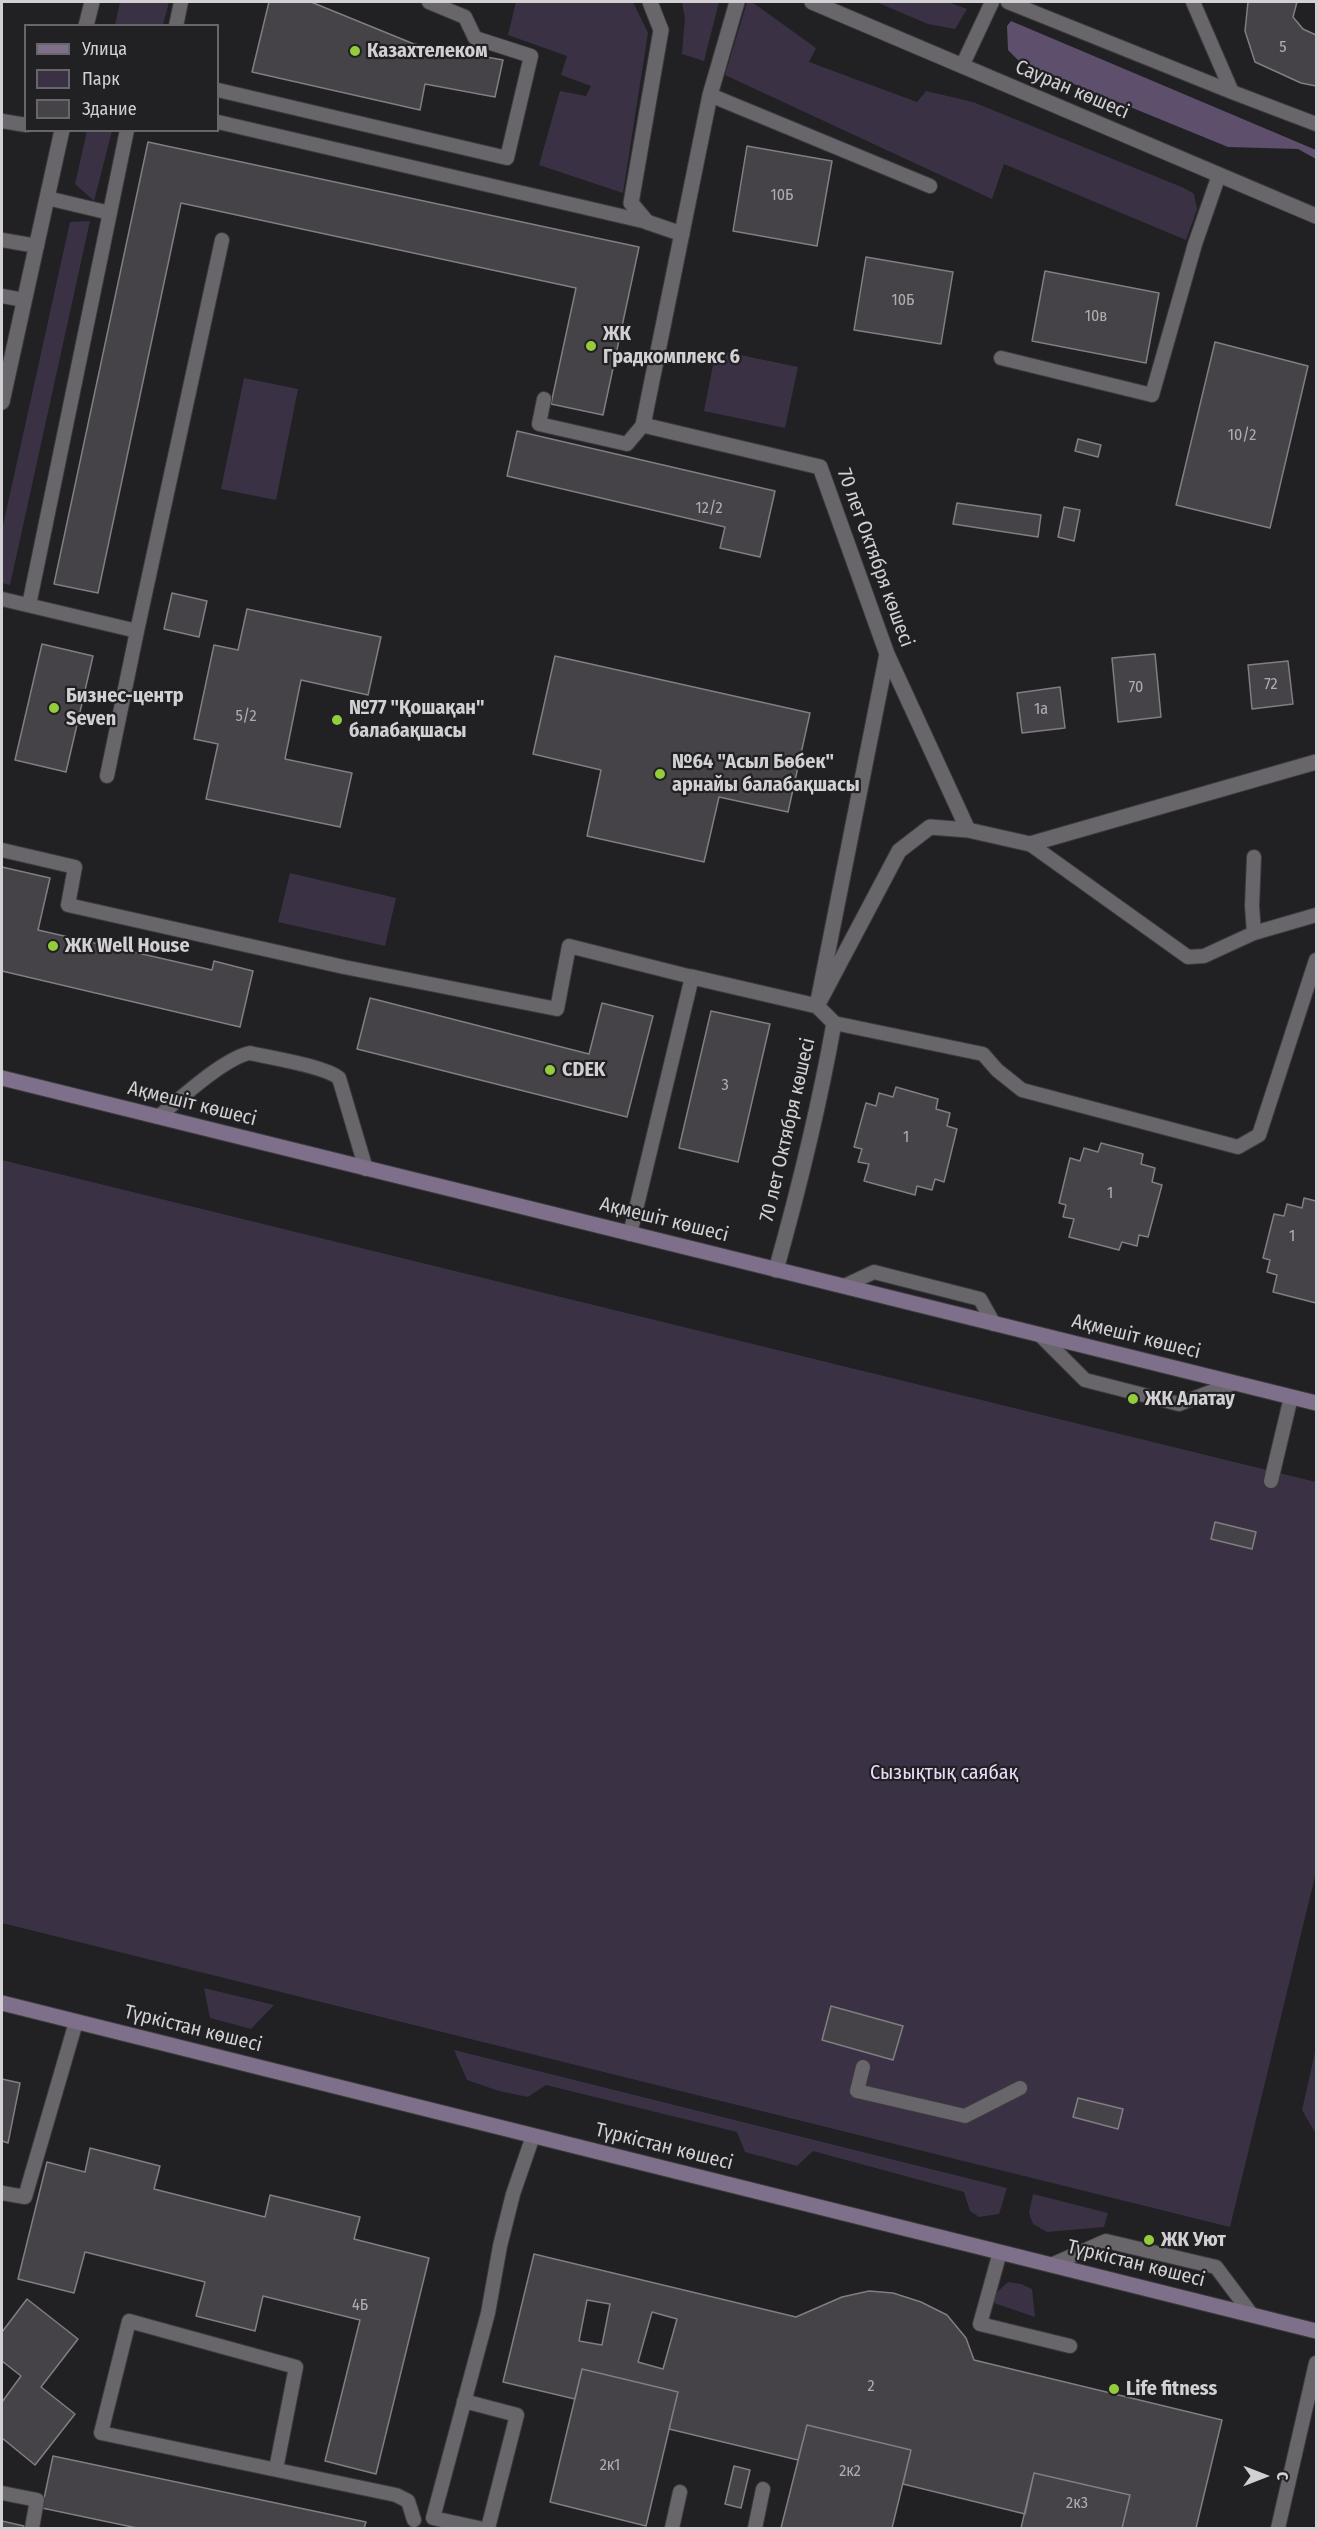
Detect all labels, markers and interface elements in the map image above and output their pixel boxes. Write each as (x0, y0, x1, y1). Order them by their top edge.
legend (24, 24, 219, 132)
text: Улица (82, 38, 127, 60)
house number: 5 (1279, 38, 1287, 58)
place label: Казахтелеком (367, 39, 488, 63)
marker: Казахтелеком (348, 44, 362, 58)
street label: Сауран көшесі (1011, 55, 1133, 125)
text: Парк (82, 68, 120, 90)
text: Здание (82, 98, 137, 120)
house number: 10Б (771, 186, 793, 206)
house number: 10Б (892, 291, 914, 311)
house number: 10в (1085, 307, 1107, 327)
place label: ЖК Градкомплекс 6 (603, 322, 740, 369)
marker: ЖК Градкомплекс 6 (584, 339, 598, 353)
house number: 10/2 (1228, 426, 1256, 446)
street label: 70 лет Октября көшесі (832, 466, 918, 650)
house number: 12/2 (695, 499, 723, 519)
house number: 72 (1264, 675, 1278, 695)
house number: 70 (1129, 678, 1143, 698)
place label: Бизнес-центр Seven (66, 684, 184, 731)
place label: №77 "Қошақан" балабақшасы (349, 696, 484, 743)
house number: 1а (1034, 700, 1048, 720)
marker: Бизнес-центр Seven (47, 701, 61, 715)
house number: 5/2 (236, 707, 256, 727)
marker: №77 "Қошақан" балабақшасы (330, 713, 344, 727)
place label: №64 "Асыл Бөбек" арнайы балабақшасы (672, 750, 860, 797)
marker: №64 "Асыл Бөбек" арнайы балабақшасы (653, 767, 667, 781)
place label: ЖК Well House (65, 934, 190, 958)
marker: ЖК Well House (46, 939, 60, 953)
street label: 70 лет Октября көшесі (755, 1036, 821, 1224)
place label: CDEK (562, 1058, 605, 1082)
marker: CDEK (543, 1063, 557, 1077)
street label: Ақмешіт көшесі (125, 1076, 259, 1132)
house number: 3 (721, 1076, 729, 1096)
house number: 1 (903, 1128, 909, 1148)
house number: 1 (1107, 1184, 1113, 1204)
street label: Ақмешіт көшесі (597, 1192, 731, 1248)
house number: 1 (1289, 1227, 1295, 1247)
street label: Ақмешіт көшесі (1069, 1309, 1203, 1365)
place label: ЖК Алатау (1145, 1387, 1235, 1411)
marker: ЖК Алатау (1126, 1392, 1140, 1406)
park label: Сызықтық саябақ (870, 1761, 1018, 1785)
street label: Түркістан көшесі (122, 2000, 264, 2058)
street label: Түркістан көшесі (593, 2118, 735, 2176)
place label: ЖК Уют (1161, 2228, 1226, 2252)
marker: ЖК Уют (1142, 2233, 1156, 2247)
street label: Түркістан көшесі (1065, 2235, 1207, 2293)
house number: 4Б (352, 2296, 368, 2316)
house number: 2 (867, 2377, 875, 2397)
place label: Life fitness (1126, 2377, 1217, 2401)
marker: Life fitness (1107, 2382, 1121, 2396)
north arrow (1234, 2446, 1294, 2506)
house number: 2к1 (600, 2456, 620, 2476)
house number: 2к2 (839, 2462, 861, 2482)
text: С (1273, 2472, 1292, 2480)
house number: 2к3 (1066, 2494, 1088, 2514)

